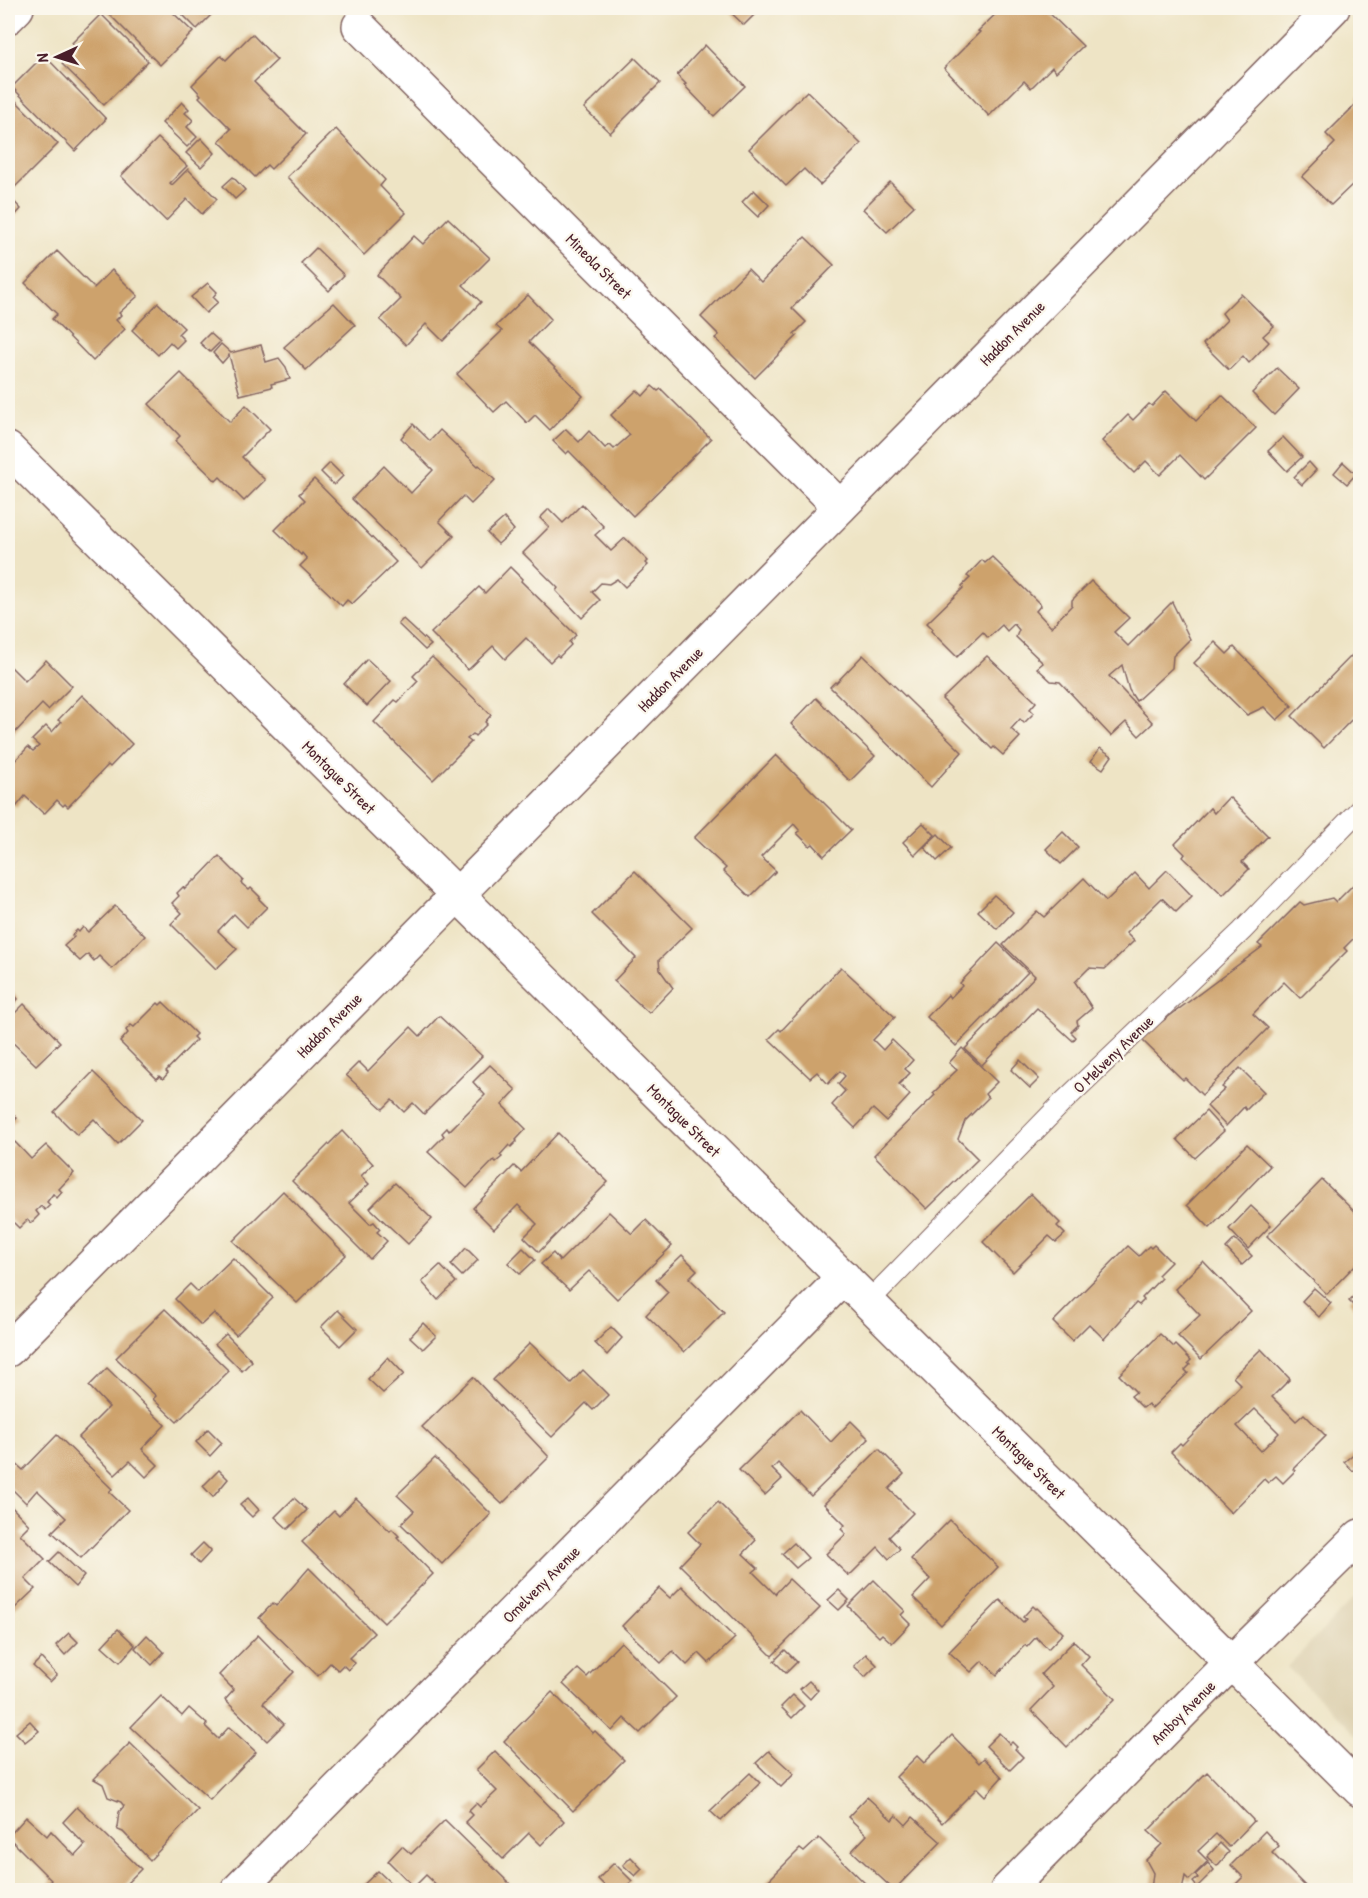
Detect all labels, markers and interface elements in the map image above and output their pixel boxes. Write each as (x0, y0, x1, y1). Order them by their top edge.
north arrow (27, 27, 87, 87)
text: N (31, 53, 53, 63)
street label: Mineola Street (561, 228, 637, 304)
street label: Haddon Avenue (974, 295, 1050, 371)
street label: Haddon Avenue (632, 641, 708, 717)
street label: Montague Street (297, 735, 381, 819)
street label: Haddon Avenue (291, 987, 367, 1063)
street label: O Melveny Avenue (1068, 1010, 1158, 1098)
street label: Montague Street (642, 1078, 726, 1162)
street label: Montague Street (987, 1420, 1071, 1504)
street label: Omelveny Avenue (497, 1540, 585, 1628)
street label: Amboy Avenue (1146, 1675, 1220, 1749)

